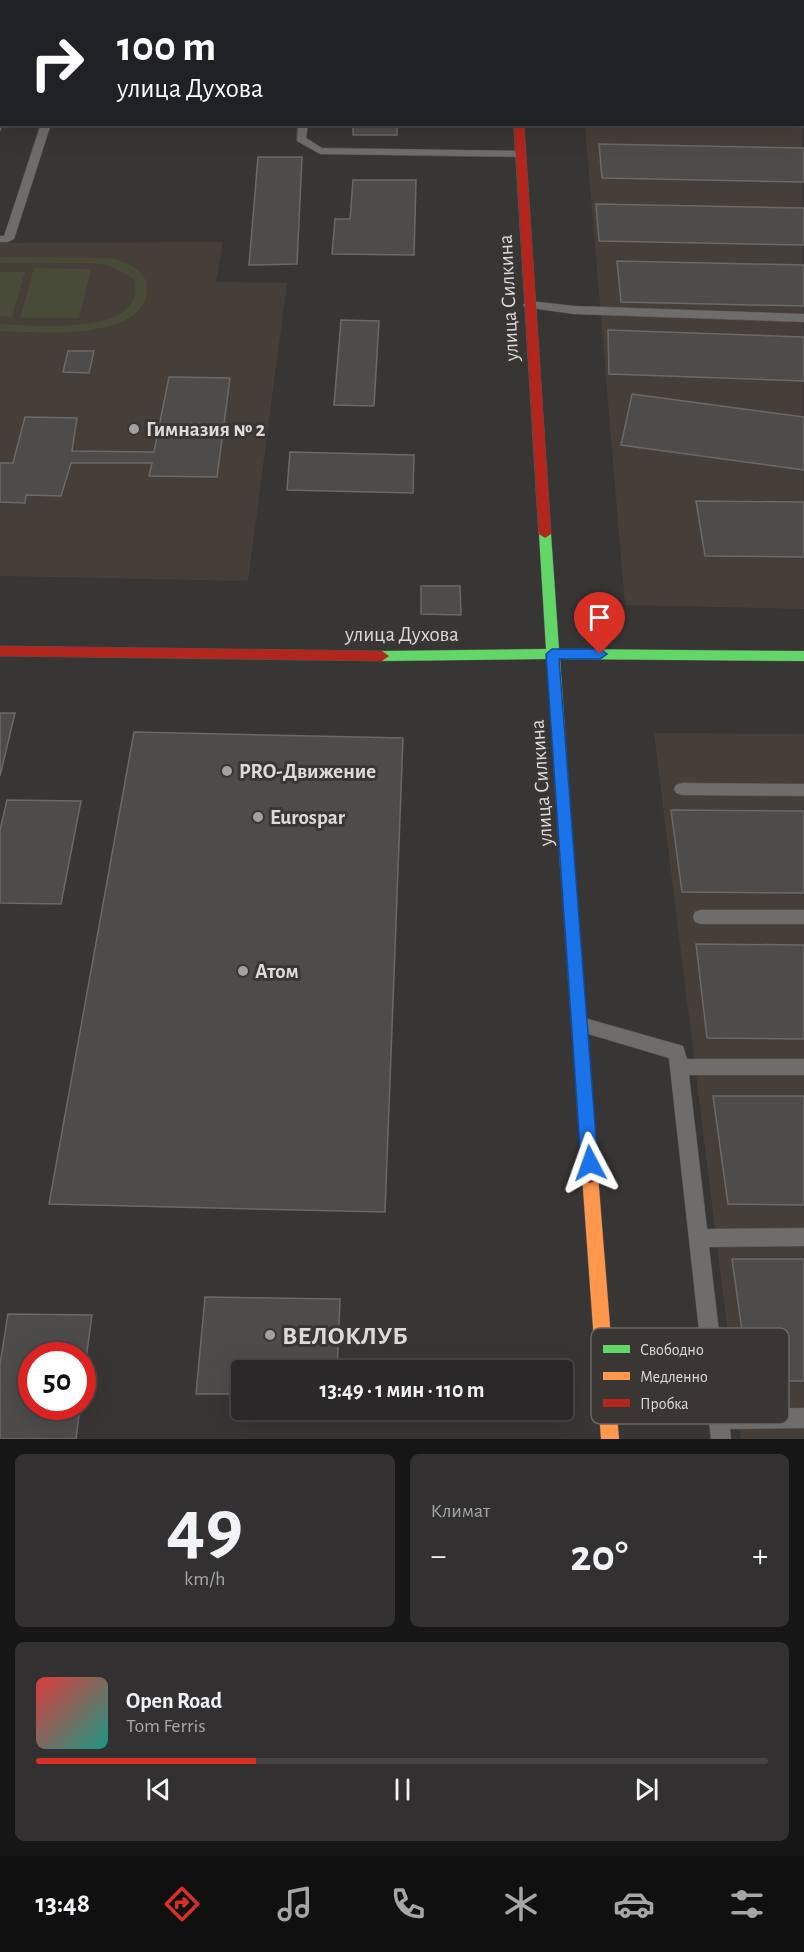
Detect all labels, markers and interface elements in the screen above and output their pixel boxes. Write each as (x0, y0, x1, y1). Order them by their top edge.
icon: right (18, 24, 96, 102)
text: 100 m (117, 26, 216, 68)
text: улица Духова (117, 75, 263, 102)
street label: улица Силкина (495, 234, 522, 363)
place label: Гимназия № 2 (146, 419, 265, 440)
marker: Гимназия № 2 (127, 422, 141, 436)
pin (574, 592, 625, 654)
icon: arrive (583, 601, 616, 634)
street label: улица Духова (344, 624, 459, 645)
street label: улица Силкина (527, 719, 556, 848)
place label: PRO-Движение (239, 761, 376, 782)
marker: PRO-Движение (220, 764, 234, 778)
place label: Eurospar (270, 807, 346, 828)
marker: Eurospar (251, 810, 265, 824)
place label: Атом (255, 961, 299, 982)
marker: Атом (236, 964, 250, 978)
position arrow (558, 1131, 622, 1195)
place label: ВЕЛОКЛУБ (282, 1323, 408, 1349)
marker: ВЕЛОКЛУБ (263, 1328, 277, 1342)
legend (591, 1328, 789, 1424)
speed limit sign: 50 (18, 1342, 96, 1420)
text: Свободно (640, 1342, 704, 1358)
text: Медленно (640, 1369, 708, 1385)
text: 13:49 · 1 мин · 110 m (320, 1379, 484, 1401)
text: Пробка (640, 1396, 689, 1412)
text: 49 (166, 1489, 243, 1567)
text: Климат (431, 1501, 490, 1521)
text: 20° (570, 1534, 628, 1579)
text: − (431, 1540, 446, 1573)
text: + (752, 1540, 768, 1573)
text: km/h (184, 1569, 225, 1589)
text: Open Road (126, 1690, 222, 1712)
text: Tom Ferris (126, 1716, 206, 1736)
icon: previous (142, 1773, 175, 1806)
icon: pause (386, 1773, 419, 1806)
icon: next (630, 1773, 663, 1806)
icon: directions (161, 1883, 203, 1925)
icon: music (274, 1883, 316, 1925)
icon: phone (387, 1883, 429, 1925)
icon: climate (500, 1883, 542, 1925)
icon: car (613, 1883, 655, 1925)
icon: filters (726, 1883, 768, 1925)
text: 13:48 (36, 1890, 90, 1917)

